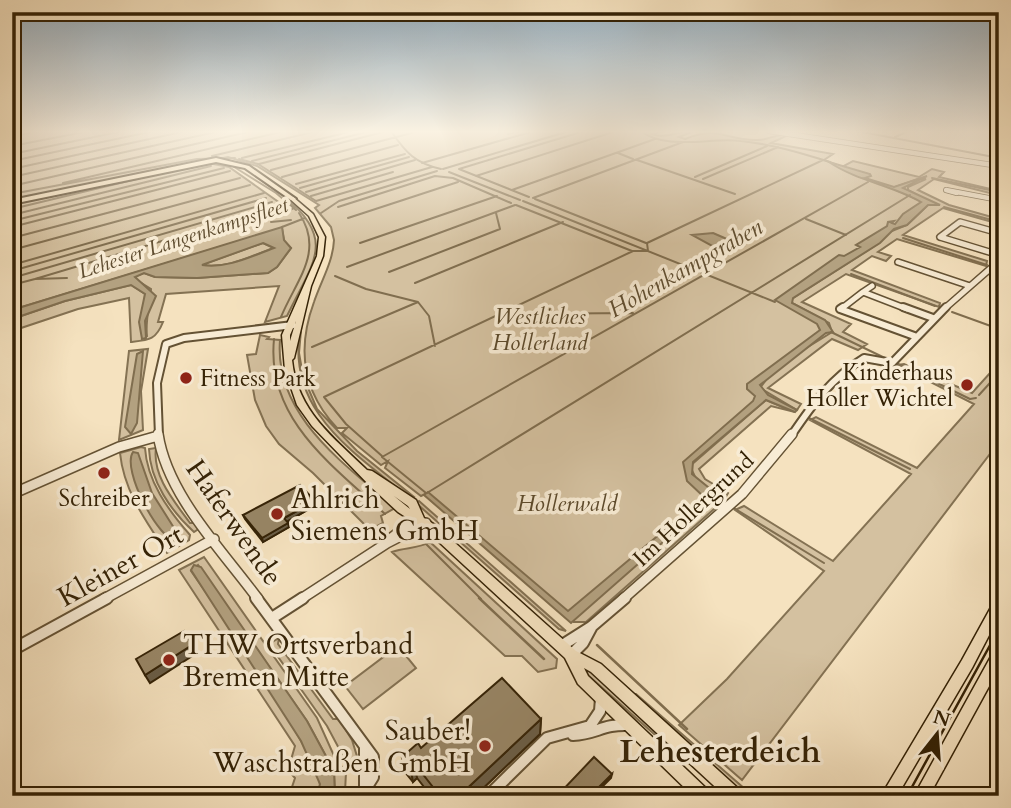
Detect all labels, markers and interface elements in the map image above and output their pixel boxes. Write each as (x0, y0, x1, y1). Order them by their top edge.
water label: Lehester Langenkampsfleet (74, 191, 293, 286)
water label: Hohenkampgraben (602, 211, 769, 326)
park label: Westliches Hollerland (492, 301, 589, 358)
place label: Kinderhaus Holler Wichtel (806, 357, 953, 414)
place label: Fitness Park (200, 363, 317, 394)
marker: Fitness Park (178, 370, 194, 386)
marker: Kinderhaus Holler Wichtel (959, 377, 975, 393)
street label: Im Hollergrund (626, 445, 761, 574)
street label: Haferwende (177, 452, 292, 593)
marker: Schreiber (96, 465, 112, 481)
place label: Ahlrich Siemens GmbH (291, 480, 479, 550)
place label: Schreiber (58, 483, 150, 514)
park label: Hollerwald (517, 488, 618, 519)
marker: Ahlrich Siemens GmbH (269, 506, 285, 522)
street label: Kleiner Ort (51, 516, 190, 616)
place label: THW Ortsverband Bremen Mitte (183, 626, 413, 696)
marker: THW Ortsverband Bremen Mitte (161, 652, 177, 668)
north arrow (902, 700, 972, 770)
text: N (930, 704, 954, 734)
place label: Sauber! Waschstraßen GmbH (212, 712, 471, 782)
district label: Lehesterdeich (619, 730, 821, 774)
marker: Sauber! Waschstraßen GmbH (477, 738, 493, 754)

